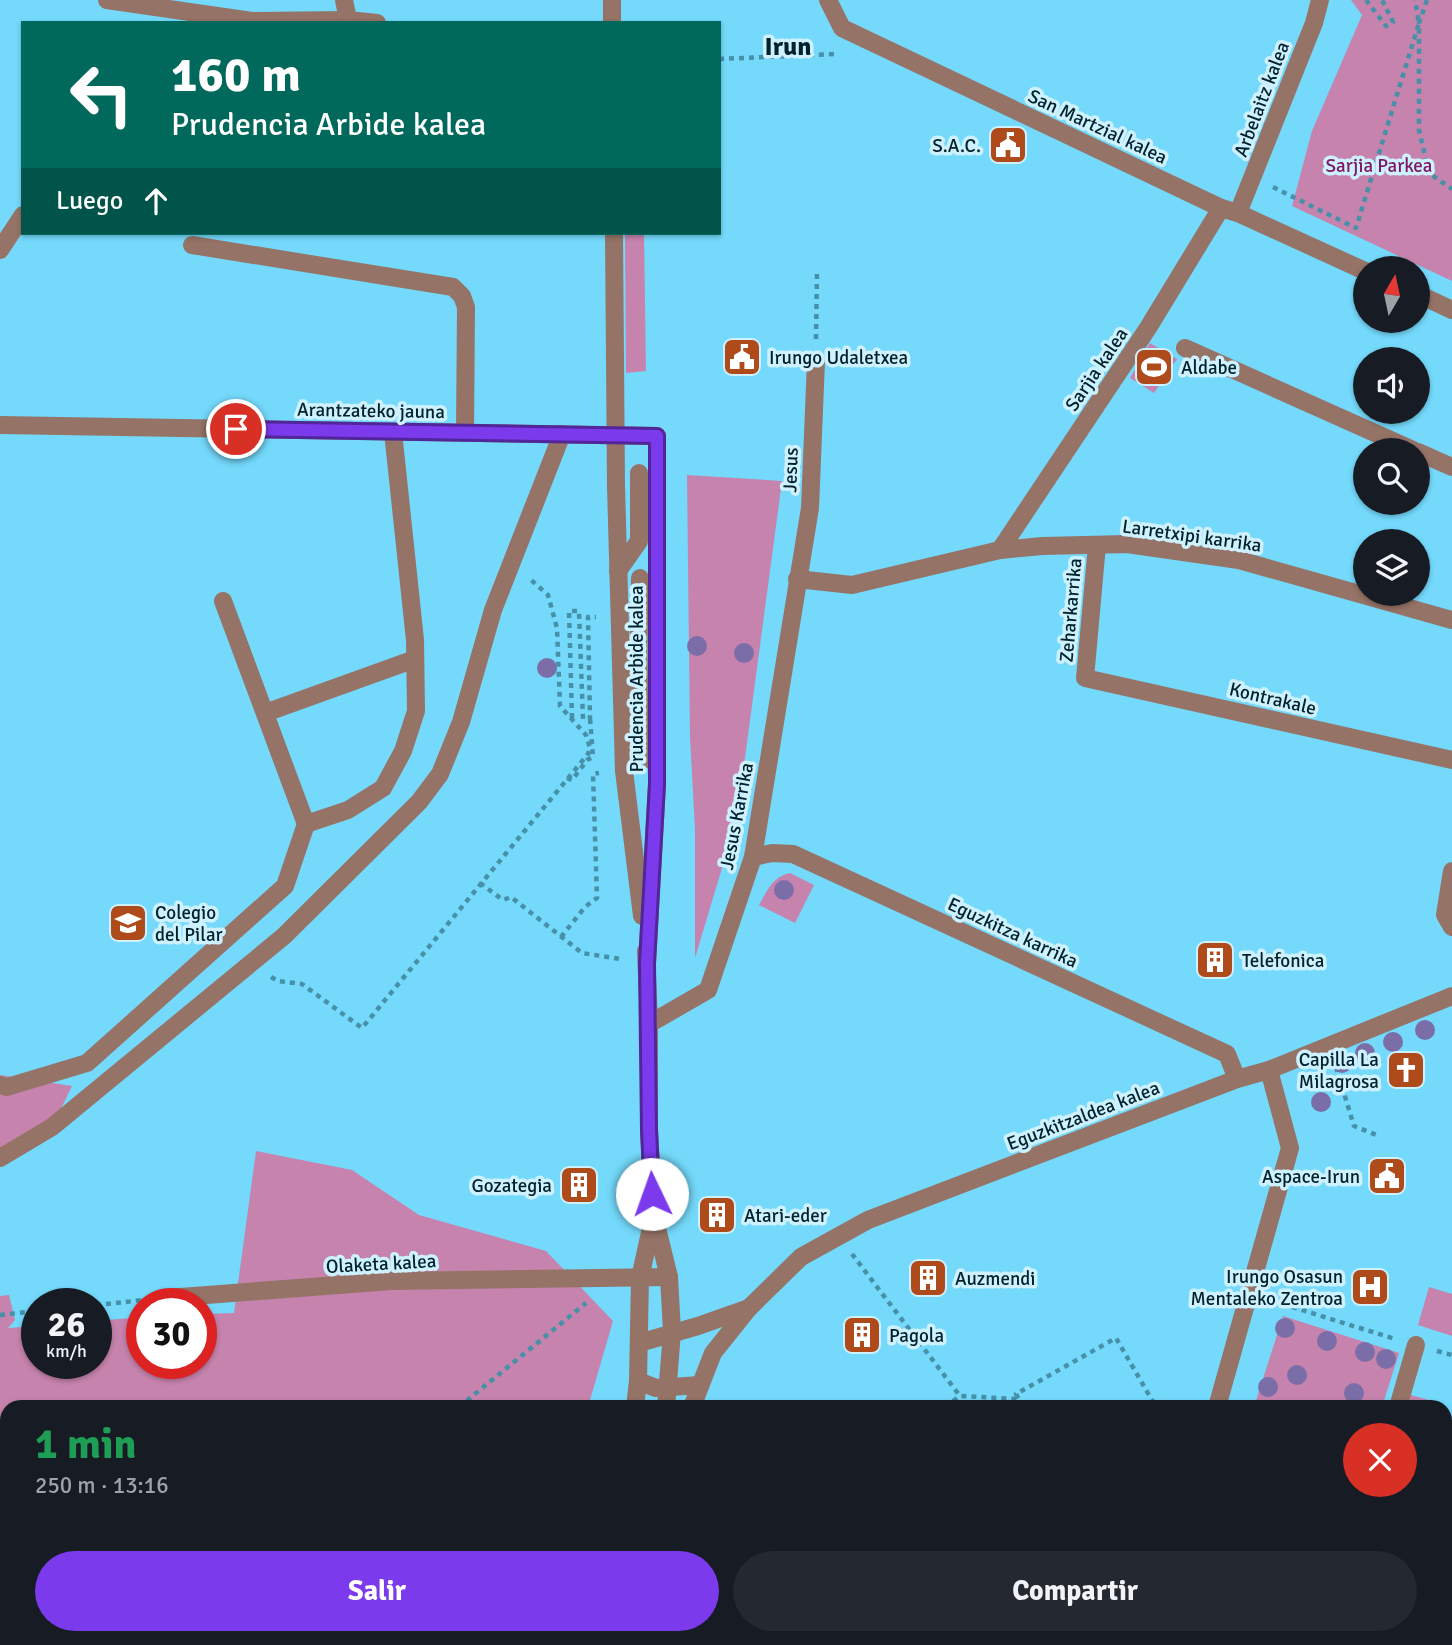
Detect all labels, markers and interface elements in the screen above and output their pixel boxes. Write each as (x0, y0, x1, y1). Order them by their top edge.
district label: Irun (764, 31, 812, 63)
street label: Arbelaitz kalea (1229, 38, 1295, 160)
text: 160 m (171, 45, 301, 105)
icon: left (56, 49, 147, 140)
street label: San Martzial kalea (1024, 84, 1171, 170)
text: Prudencia Arbide kalea (171, 105, 486, 144)
public building icon: S.A.C. (987, 124, 1029, 166)
place label: S.A.C. (932, 134, 981, 158)
park label: Sarjia Parkea (1325, 154, 1433, 178)
icon: ahead (137, 182, 175, 220)
text: Luego (56, 185, 123, 217)
north arrow (1353, 256, 1430, 332)
map controls (1353, 256, 1430, 606)
street label: Sarjia kalea (1060, 323, 1133, 416)
public building icon: Irungo Udaletxea (721, 336, 763, 378)
place label: Irungo Udaletxea (769, 346, 908, 370)
sports icon: Aldabe (1133, 346, 1175, 388)
button: sound (1353, 347, 1430, 424)
place label: Aldabe (1181, 356, 1237, 380)
street label: Arantzateko jauna (297, 398, 445, 424)
pin (206, 399, 266, 459)
icon: arrive (217, 410, 255, 448)
button: search (1353, 438, 1430, 515)
street label: Jesus (778, 447, 804, 493)
street label: Larretxipi karrika (1121, 514, 1263, 558)
button: layers (1353, 529, 1430, 606)
street label: Zeharkarrika (1054, 557, 1088, 663)
street label: Prudencia Arbide kalea (625, 585, 649, 773)
street label: Kontrakale (1227, 677, 1319, 721)
street label: Jesus Karrika (715, 760, 759, 872)
street label: Eguzkitza karrika (944, 892, 1082, 974)
place label: Colegio del Pilar (155, 901, 223, 947)
school or university icon: Colegio del Pilar (107, 902, 149, 944)
building icon: Telefonica (1194, 939, 1236, 981)
place label: Telefonica (1242, 949, 1324, 973)
place label: Capilla La Milagrosa (1299, 1048, 1379, 1094)
church icon: Capilla La Milagrosa (1385, 1049, 1427, 1091)
street label: Eguzkitzaldea kalea (1004, 1076, 1163, 1156)
public building icon: Aspace-Irun (1366, 1155, 1408, 1197)
position arrow (615, 1157, 689, 1231)
building icon: Gozategia (558, 1164, 600, 1206)
place label: Aspace-Irun (1262, 1165, 1360, 1189)
place label: Gozategia (472, 1174, 552, 1198)
building icon: Atari-eder (696, 1194, 738, 1236)
place label: Atari-eder (744, 1204, 827, 1228)
street label: Olaketa kalea (325, 1249, 437, 1279)
building icon: Auzmendi (907, 1257, 949, 1299)
place label: Irungo Osasun Mentaleko Zentroa (1191, 1265, 1343, 1311)
hospital icon: Irungo Osasun Mentaleko Zentroa (1349, 1266, 1391, 1308)
place label: Auzmendi (955, 1267, 1035, 1291)
speed limit sign: 30 (126, 1288, 217, 1379)
text: 26 (48, 1303, 85, 1346)
building icon: Pagola (841, 1314, 883, 1356)
place label: Pagola (889, 1324, 944, 1348)
text: km/h (46, 1340, 87, 1362)
text: 1 min (35, 1419, 136, 1470)
button: close (1343, 1423, 1417, 1497)
text: 250 m · 13:16 (35, 1471, 169, 1500)
button: Salir (35, 1551, 719, 1631)
button: Compartir (733, 1551, 1417, 1631)

